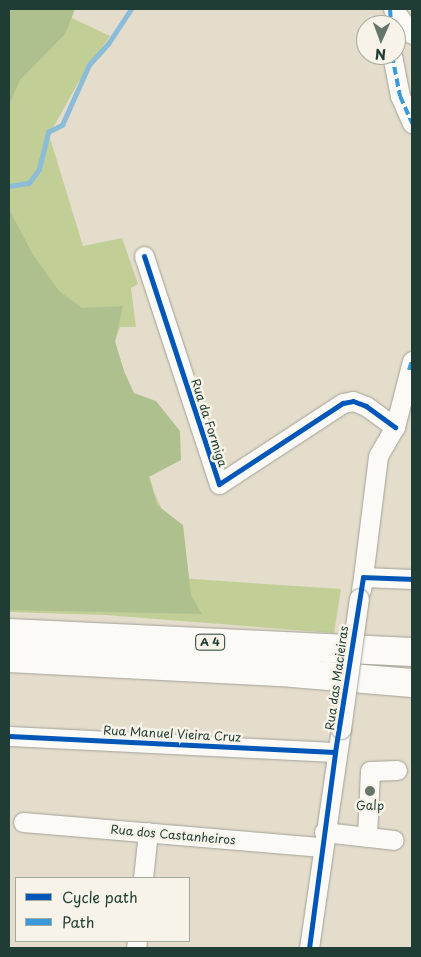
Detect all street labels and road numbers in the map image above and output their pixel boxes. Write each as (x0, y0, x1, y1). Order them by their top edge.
street label: Rua da Formiga (188, 377, 230, 469)
street label: Rua das Macieiras (322, 624, 352, 732)
road number: A 4 (195, 634, 225, 650)
street label: Rua Manuel Vieira Cruz (103, 723, 241, 745)
street label: Rua dos Castanheiros (109, 822, 237, 848)

